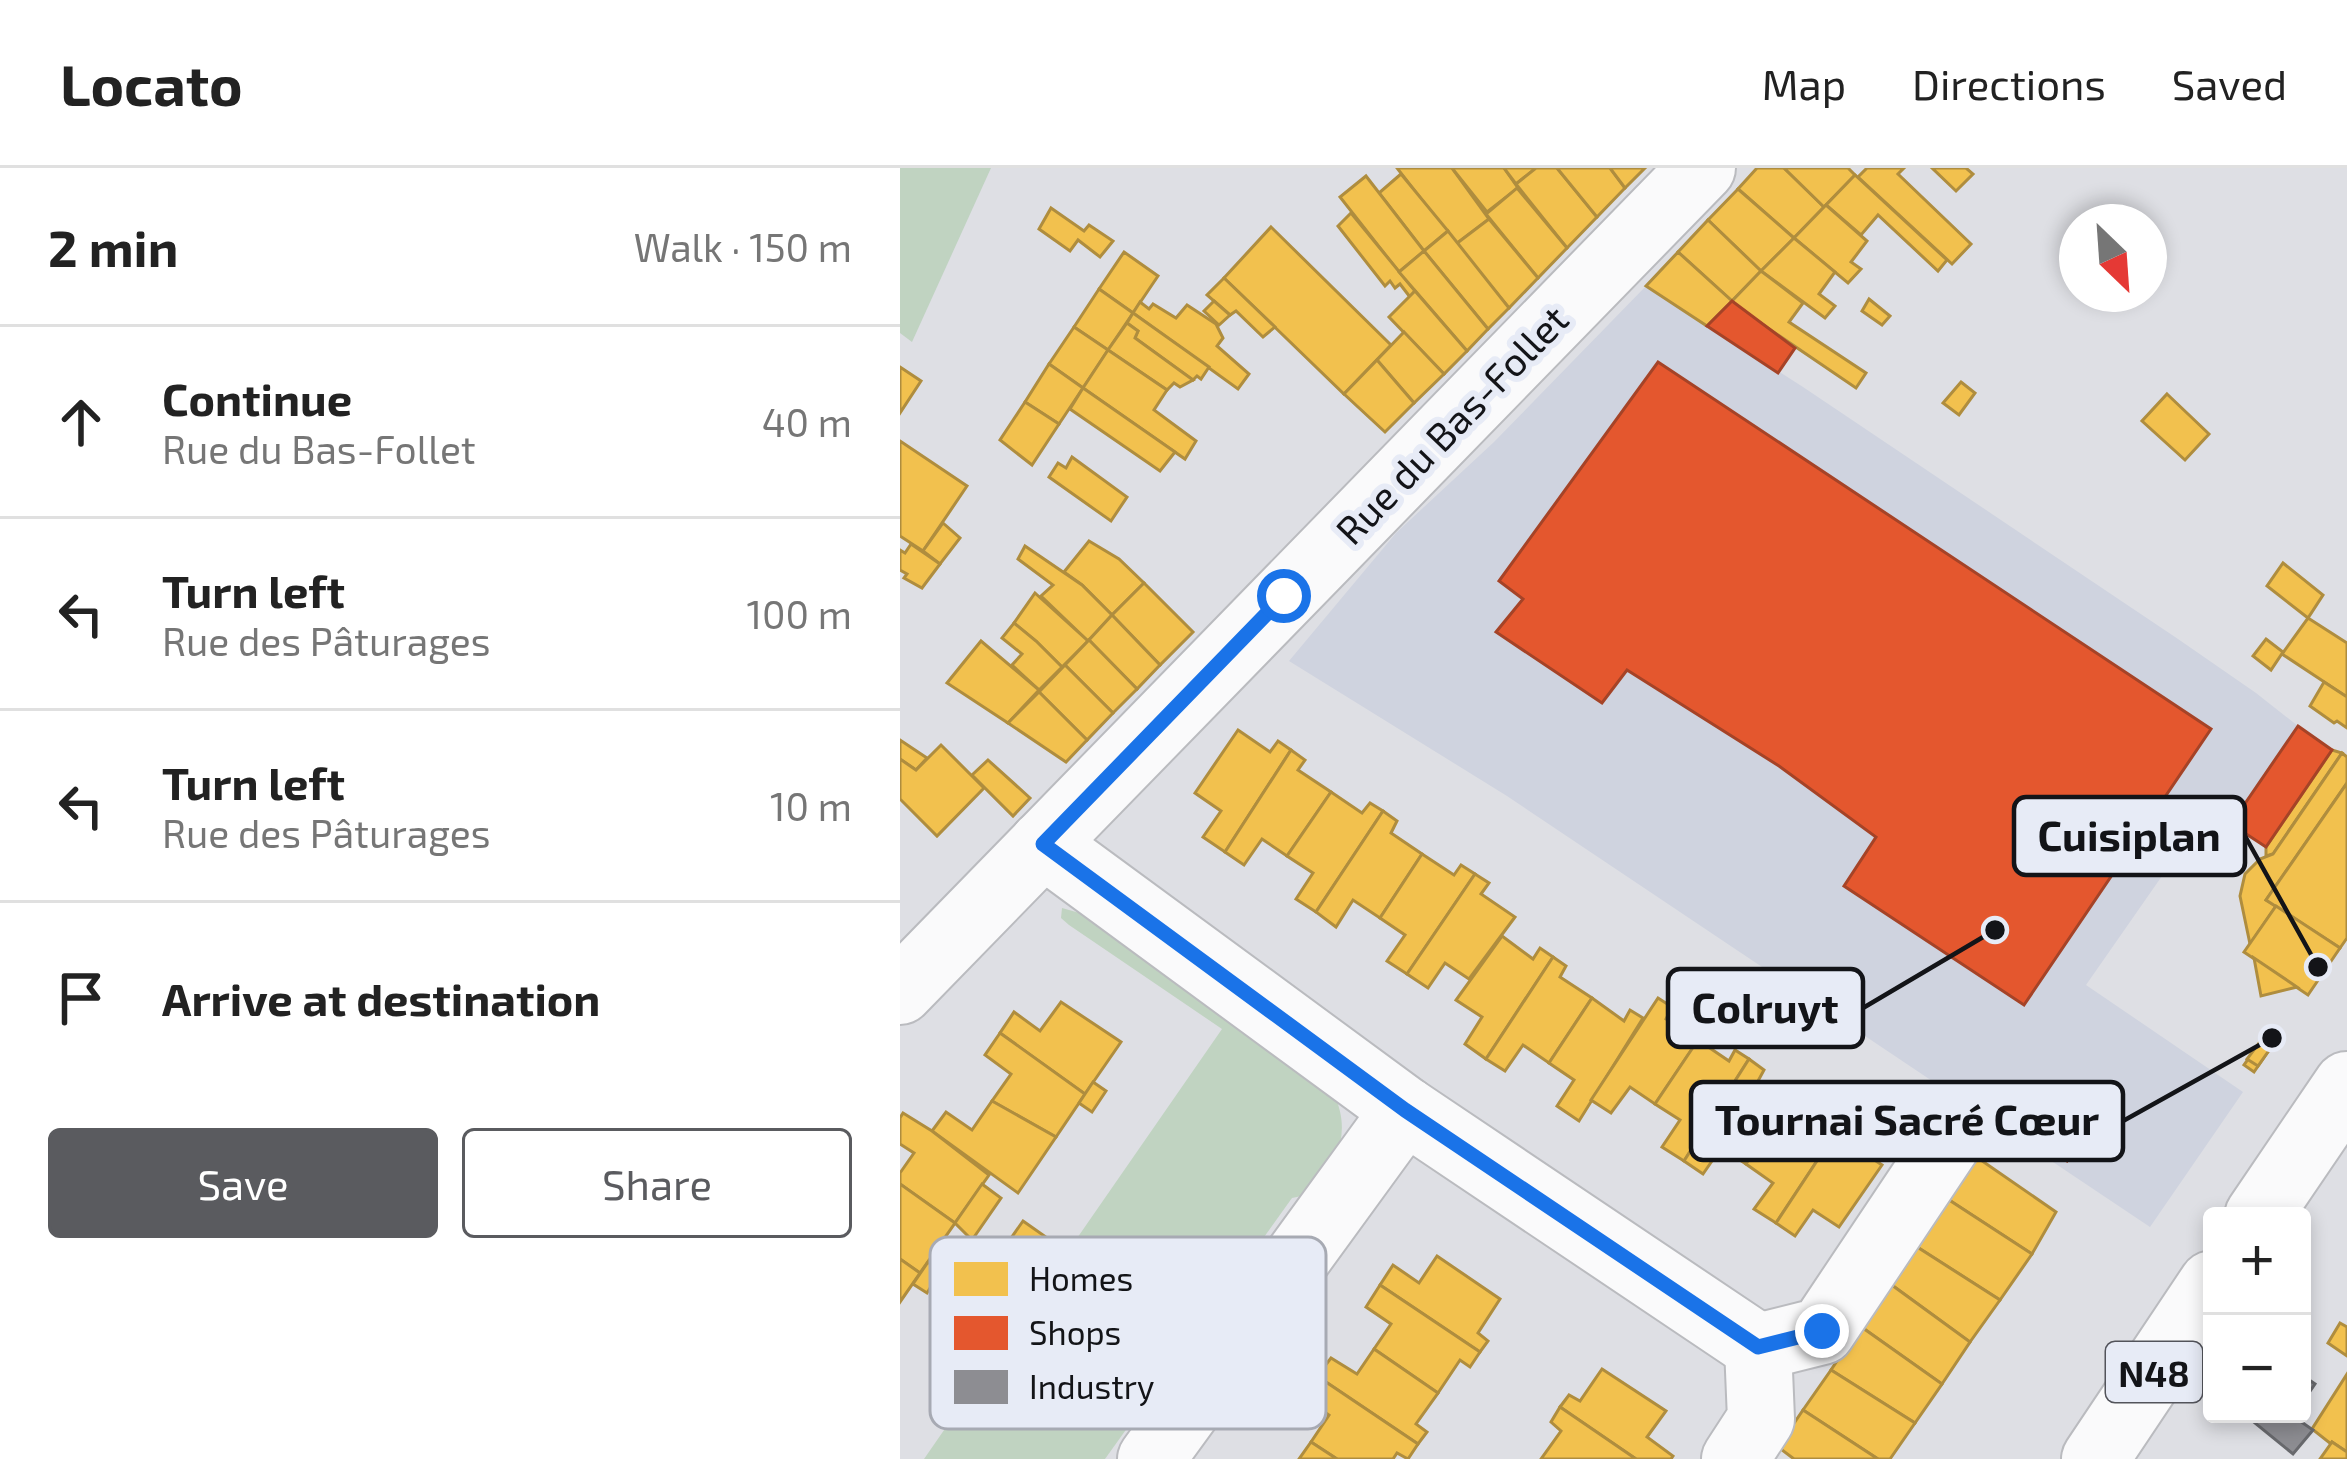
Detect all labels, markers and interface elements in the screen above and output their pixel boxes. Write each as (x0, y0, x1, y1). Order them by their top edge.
text: Locato (60, 49, 243, 117)
text: Map (1762, 58, 1846, 108)
text: Directions (1912, 58, 2106, 108)
text: Saved (2172, 58, 2287, 108)
north arrow (2059, 204, 2167, 312)
text: 2 min (48, 216, 178, 277)
text: Walk · 150 m (634, 223, 852, 270)
street label: Rue du Bas-Follet (1325, 295, 1577, 553)
text: Continue (162, 371, 352, 425)
icon: ahead (48, 389, 114, 455)
text: 40 m (762, 398, 852, 445)
text: Rue du Bas-Follet (162, 425, 476, 472)
text: Turn left (162, 563, 345, 617)
route start (1257, 569, 1311, 623)
icon: left (48, 581, 114, 647)
text: 100 m (747, 590, 852, 637)
text: Rue des Pâturages (162, 617, 491, 664)
text: Turn left (162, 755, 345, 809)
icon: left (48, 773, 114, 839)
text: 10 m (770, 782, 852, 829)
callout: Cuisiplan (2014, 797, 2245, 875)
text: Rue des Pâturages (162, 809, 491, 856)
text: Cuisiplan (2037, 809, 2221, 859)
icon: arrive (48, 965, 114, 1031)
callout: Colruyt (1668, 969, 1863, 1047)
text: Arrive at destination (162, 971, 600, 1025)
text: Colruyt (1691, 981, 1839, 1032)
callout: Tournai Sacré Cœur (1691, 1082, 2123, 1160)
text: Tournai Sacré Cœur (1715, 1093, 2099, 1143)
button: Save (48, 1128, 438, 1238)
button: Share (462, 1128, 852, 1238)
map controls (2203, 1207, 2311, 1423)
button: + (2203, 1207, 2311, 1315)
legend (930, 1237, 1326, 1429)
text: Homes (1029, 1258, 1133, 1298)
route end (1795, 1304, 1849, 1358)
text: Shops (1029, 1312, 1121, 1352)
button: − (2203, 1315, 2311, 1423)
road number: N48 (2106, 1342, 2202, 1402)
text: Industry (1029, 1366, 1155, 1406)

